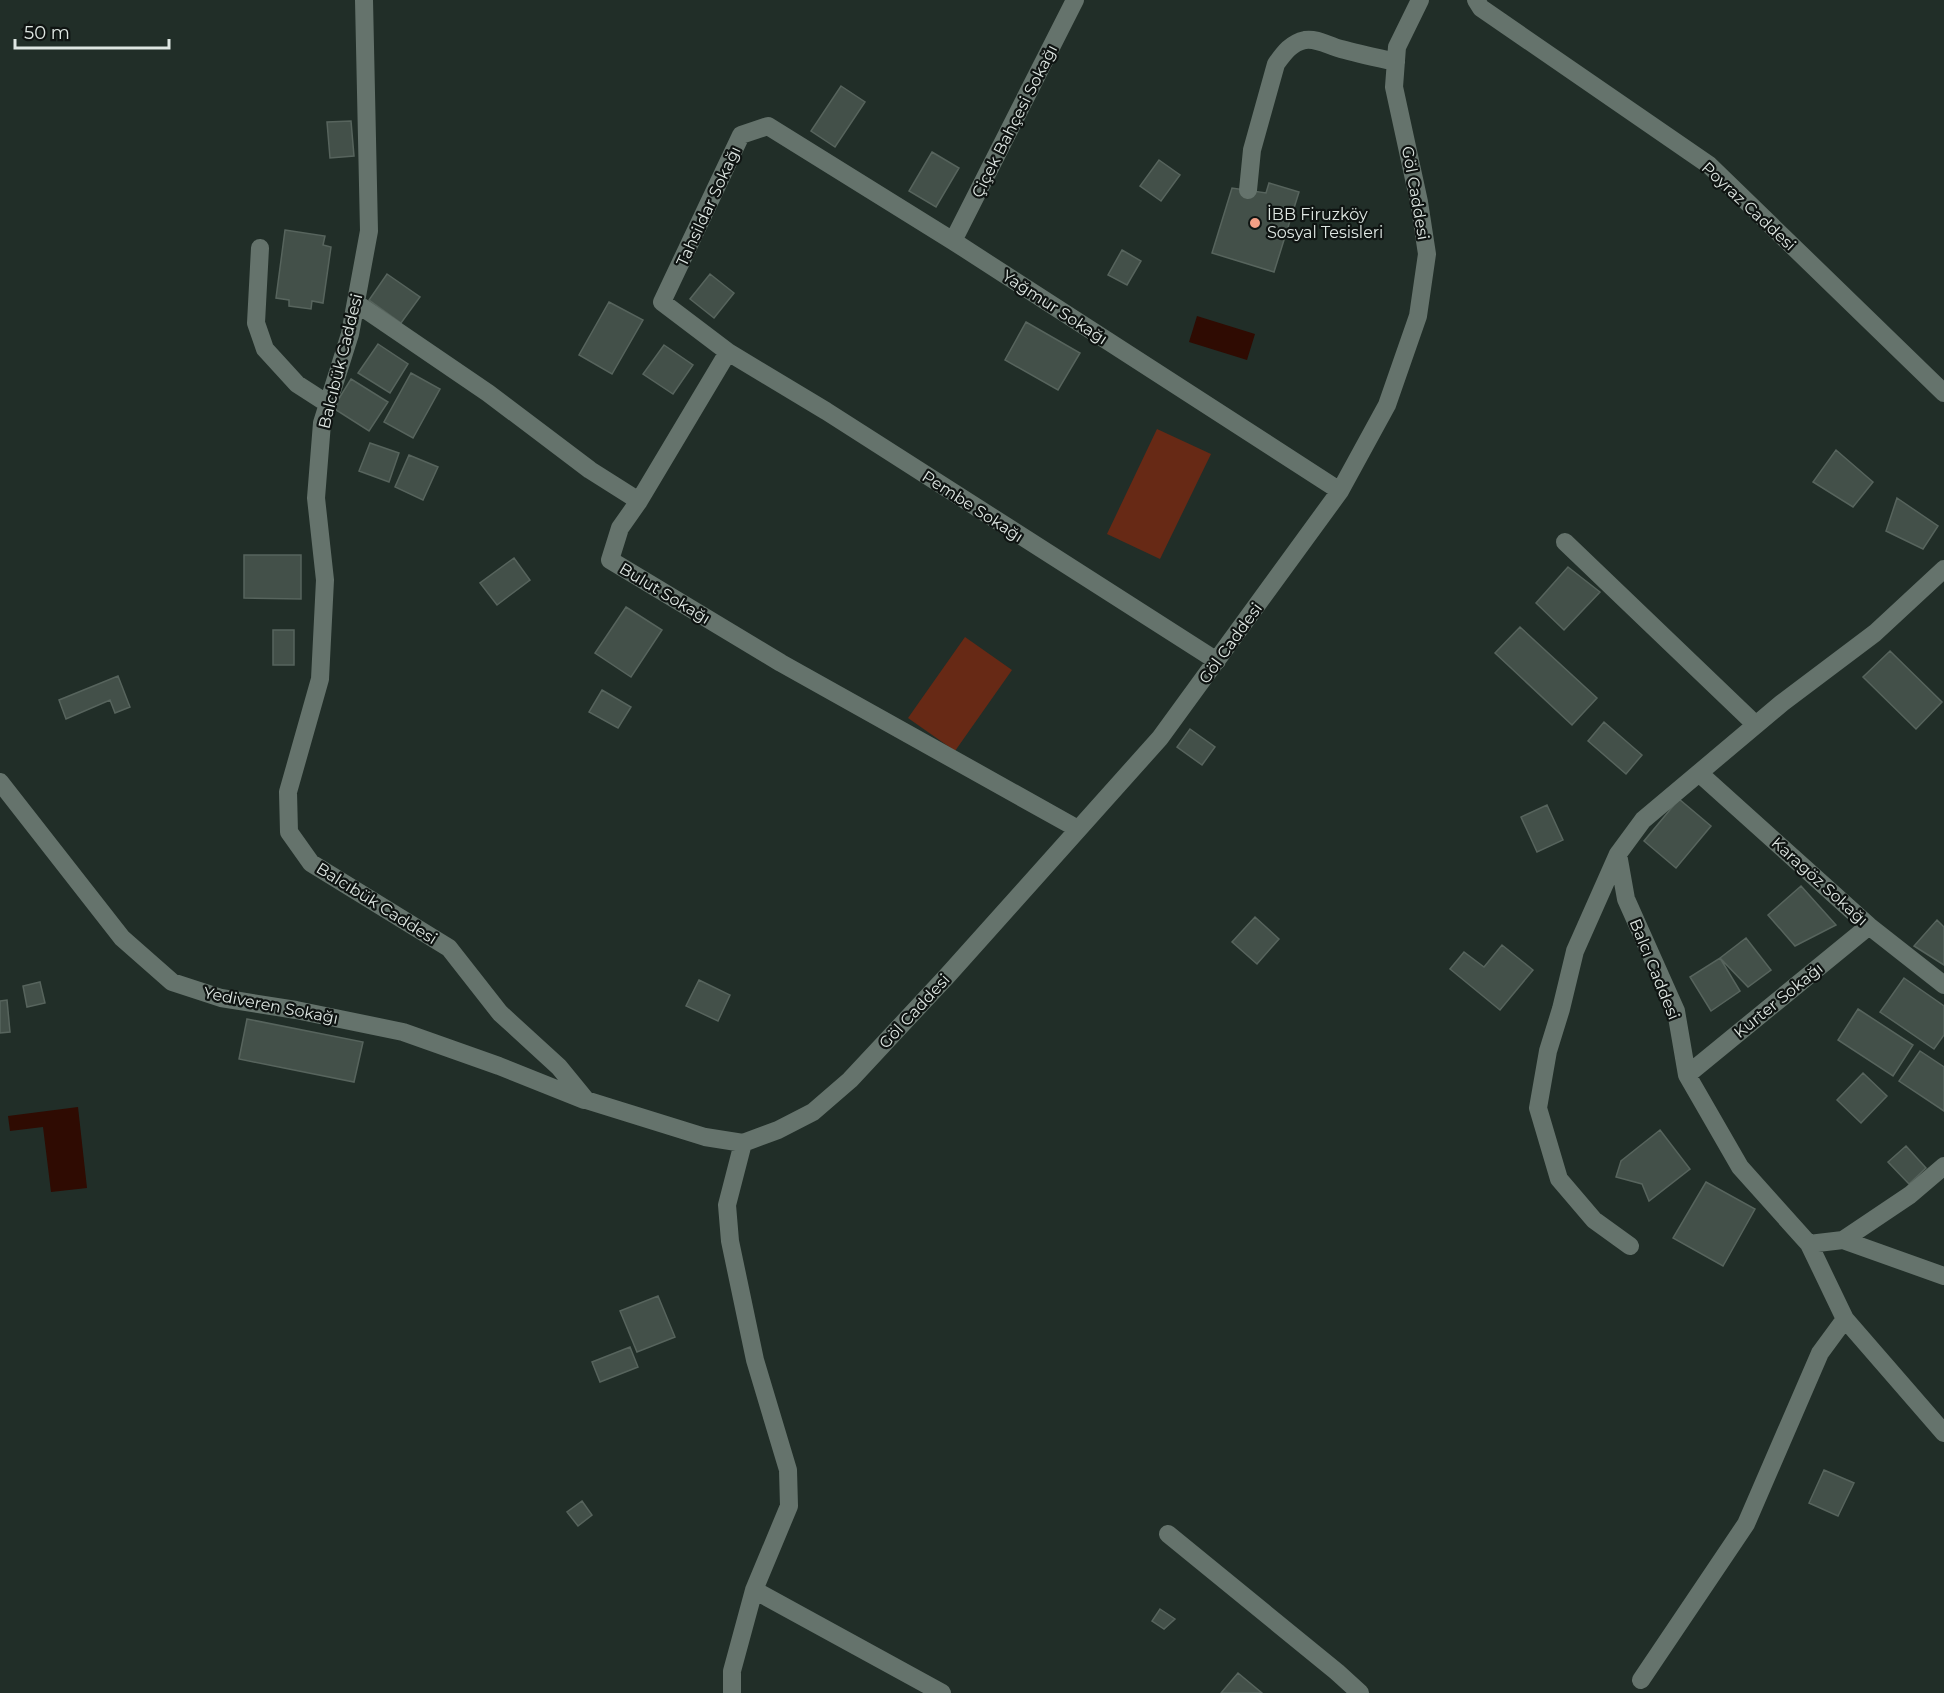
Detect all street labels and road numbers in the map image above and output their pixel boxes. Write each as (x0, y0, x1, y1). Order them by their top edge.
street label: Çiçek Bahçesi Sokağı (968, 42, 1061, 201)
street label: Tahsildar Sokağı (672, 143, 745, 269)
street label: Göl Caddesi (1398, 145, 1433, 242)
street label: Poyraz Caddesi (1698, 158, 1800, 255)
street label: Yağmur Sokağı (998, 266, 1111, 349)
street label: Balcıbük Caddesi (314, 292, 366, 431)
street label: Pembe Sokağı (919, 467, 1027, 546)
street label: Bulut Sokağı (616, 559, 714, 628)
street label: Göl Caddesi (1195, 599, 1266, 687)
street label: Karagöz Sokağı (1768, 833, 1872, 930)
street label: Balcıbük Caddesi (313, 859, 441, 948)
street label: Balcı Caddesi (1626, 916, 1683, 1023)
street label: Kurter Sokağı (1730, 959, 1827, 1042)
street label: Göl Caddesi (875, 970, 954, 1053)
street label: Yediveren Sokağı (202, 983, 340, 1028)

